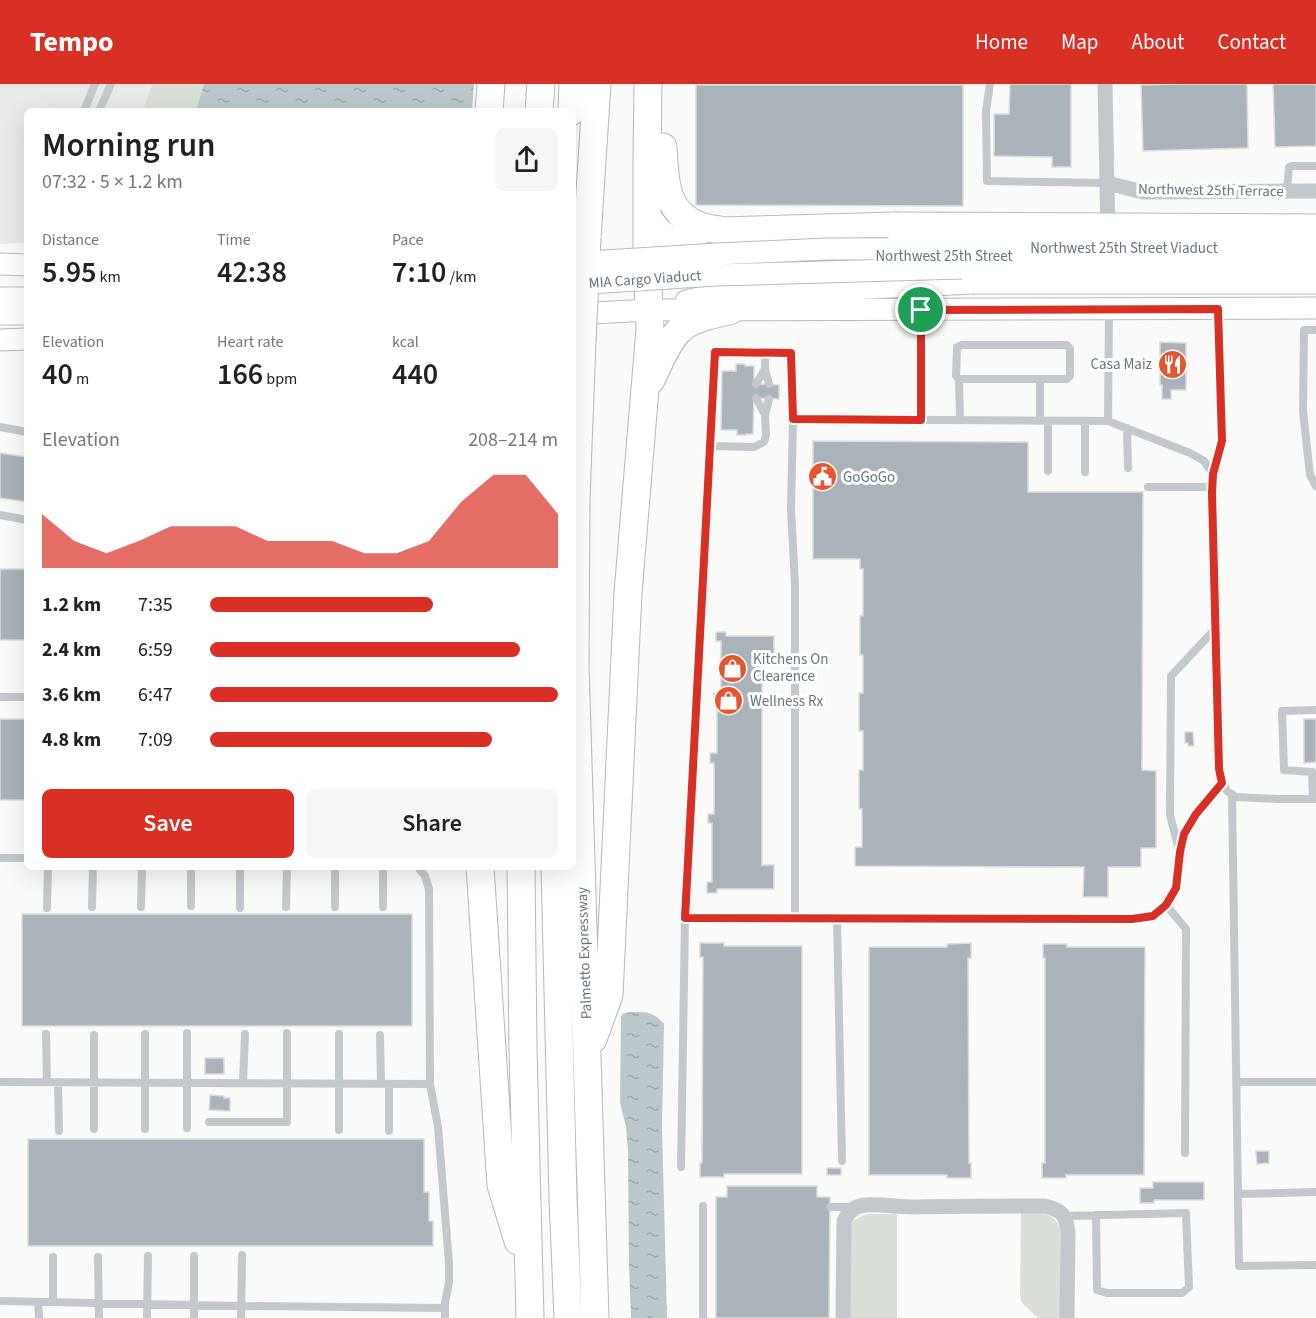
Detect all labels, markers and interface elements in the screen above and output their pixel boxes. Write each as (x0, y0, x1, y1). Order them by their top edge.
text: Tempo (30, 22, 114, 62)
text: Home (975, 27, 1028, 57)
text: Map (1061, 27, 1099, 57)
text: About (1132, 27, 1184, 57)
text: Contact (1217, 27, 1286, 57)
text: Morning run (42, 122, 216, 169)
button: share (495, 128, 558, 191)
text: 07:32 · 5 × 1.2 km (42, 168, 183, 196)
street label: Northwest 25th Terrace (1138, 179, 1284, 202)
text: Distance (42, 229, 99, 251)
text: Time (217, 229, 251, 251)
text: Pace (392, 229, 423, 251)
street label: Northwest 25th Street Viaduct (1030, 238, 1218, 259)
street label: Northwest 25th Street (875, 246, 1013, 267)
text: 5.95 (42, 251, 96, 294)
text: 42:38 (217, 251, 287, 294)
text: 7:10 (392, 251, 446, 294)
street label: MIA Cargo Viaduct (588, 265, 702, 294)
text: km (96, 266, 121, 288)
text: /km (446, 266, 476, 288)
pin (895, 284, 946, 335)
icon: arrive (904, 293, 937, 326)
text: Elevation (42, 331, 104, 353)
text: Heart rate (217, 331, 284, 353)
text: kcal (392, 331, 419, 353)
restaurant icon: Casa Maiz (1157, 348, 1189, 380)
text: 40 (42, 353, 73, 396)
text: 166 (217, 353, 263, 396)
text: 440 (392, 353, 438, 396)
place label: Casa Maiz (1090, 354, 1152, 375)
text: m (73, 368, 89, 390)
text: bpm (263, 368, 297, 390)
text: Elevation (42, 426, 120, 454)
text: 208–214 m (468, 426, 558, 454)
public building icon: GoGoGo (806, 461, 838, 493)
place label: GoGoGo (843, 467, 895, 488)
text: 1.2 km (42, 591, 101, 619)
text: 7:35 (138, 591, 173, 619)
text: 2.4 km (42, 636, 101, 664)
text: 6:59 (138, 636, 173, 664)
place label: Kitchens On Clearence (753, 649, 828, 687)
shop icon: Kitchens On Clearence (716, 652, 748, 684)
text: 3.6 km (42, 681, 101, 709)
text: 6:47 (138, 681, 173, 709)
shop icon: Wellness Rx (713, 685, 745, 717)
place label: Wellness Rx (750, 691, 824, 712)
text: 4.8 km (42, 726, 101, 754)
text: 7:09 (138, 726, 173, 754)
button: Save (42, 789, 294, 858)
button: Share (306, 789, 558, 858)
street label: Palmetto Expressway (572, 886, 597, 1020)

